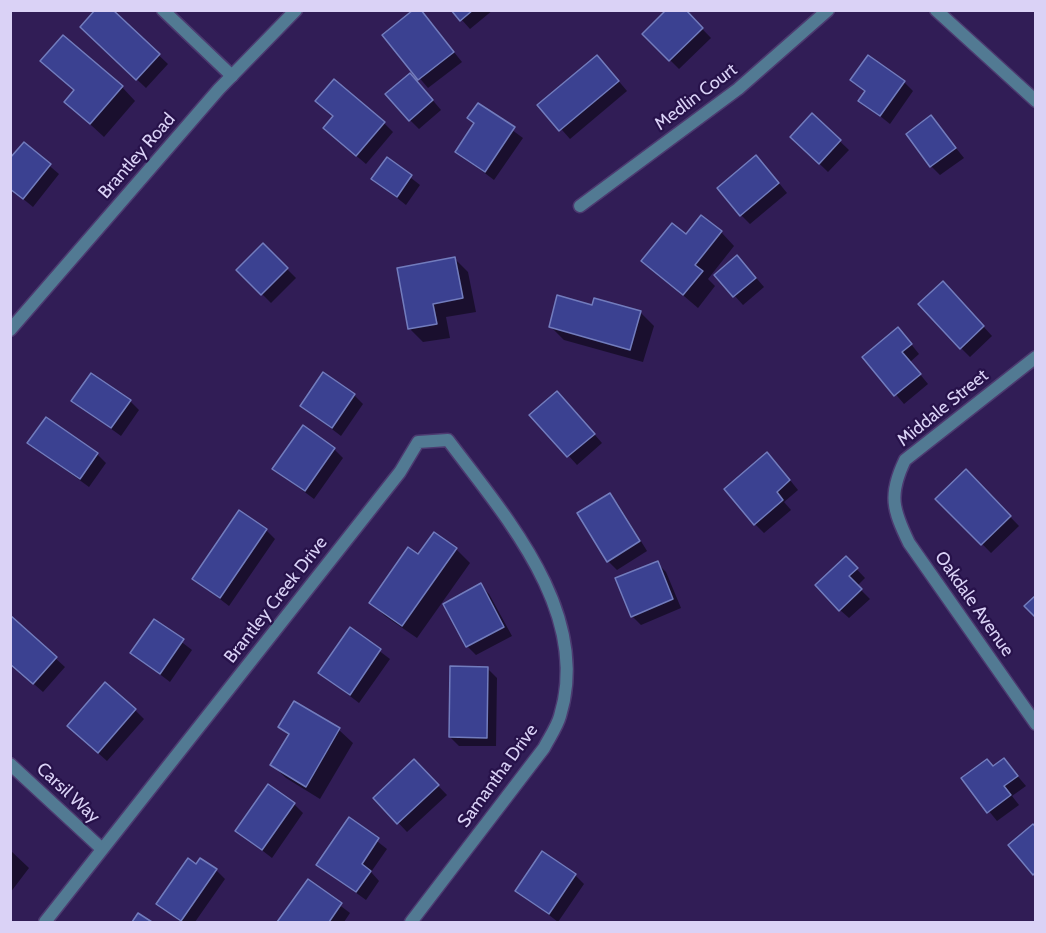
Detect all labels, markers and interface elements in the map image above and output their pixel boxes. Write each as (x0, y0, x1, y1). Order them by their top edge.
street label: Medlin Court (650, 59, 742, 135)
street label: Brantley Road (94, 109, 180, 203)
street label: Middale Street (893, 365, 993, 451)
street label: Brantley Creek Drive (220, 532, 332, 668)
street label: Oakdale Avenue (930, 547, 1018, 661)
street label: Samantha Drive (453, 720, 543, 832)
street label: Carsil Way (32, 758, 104, 828)

